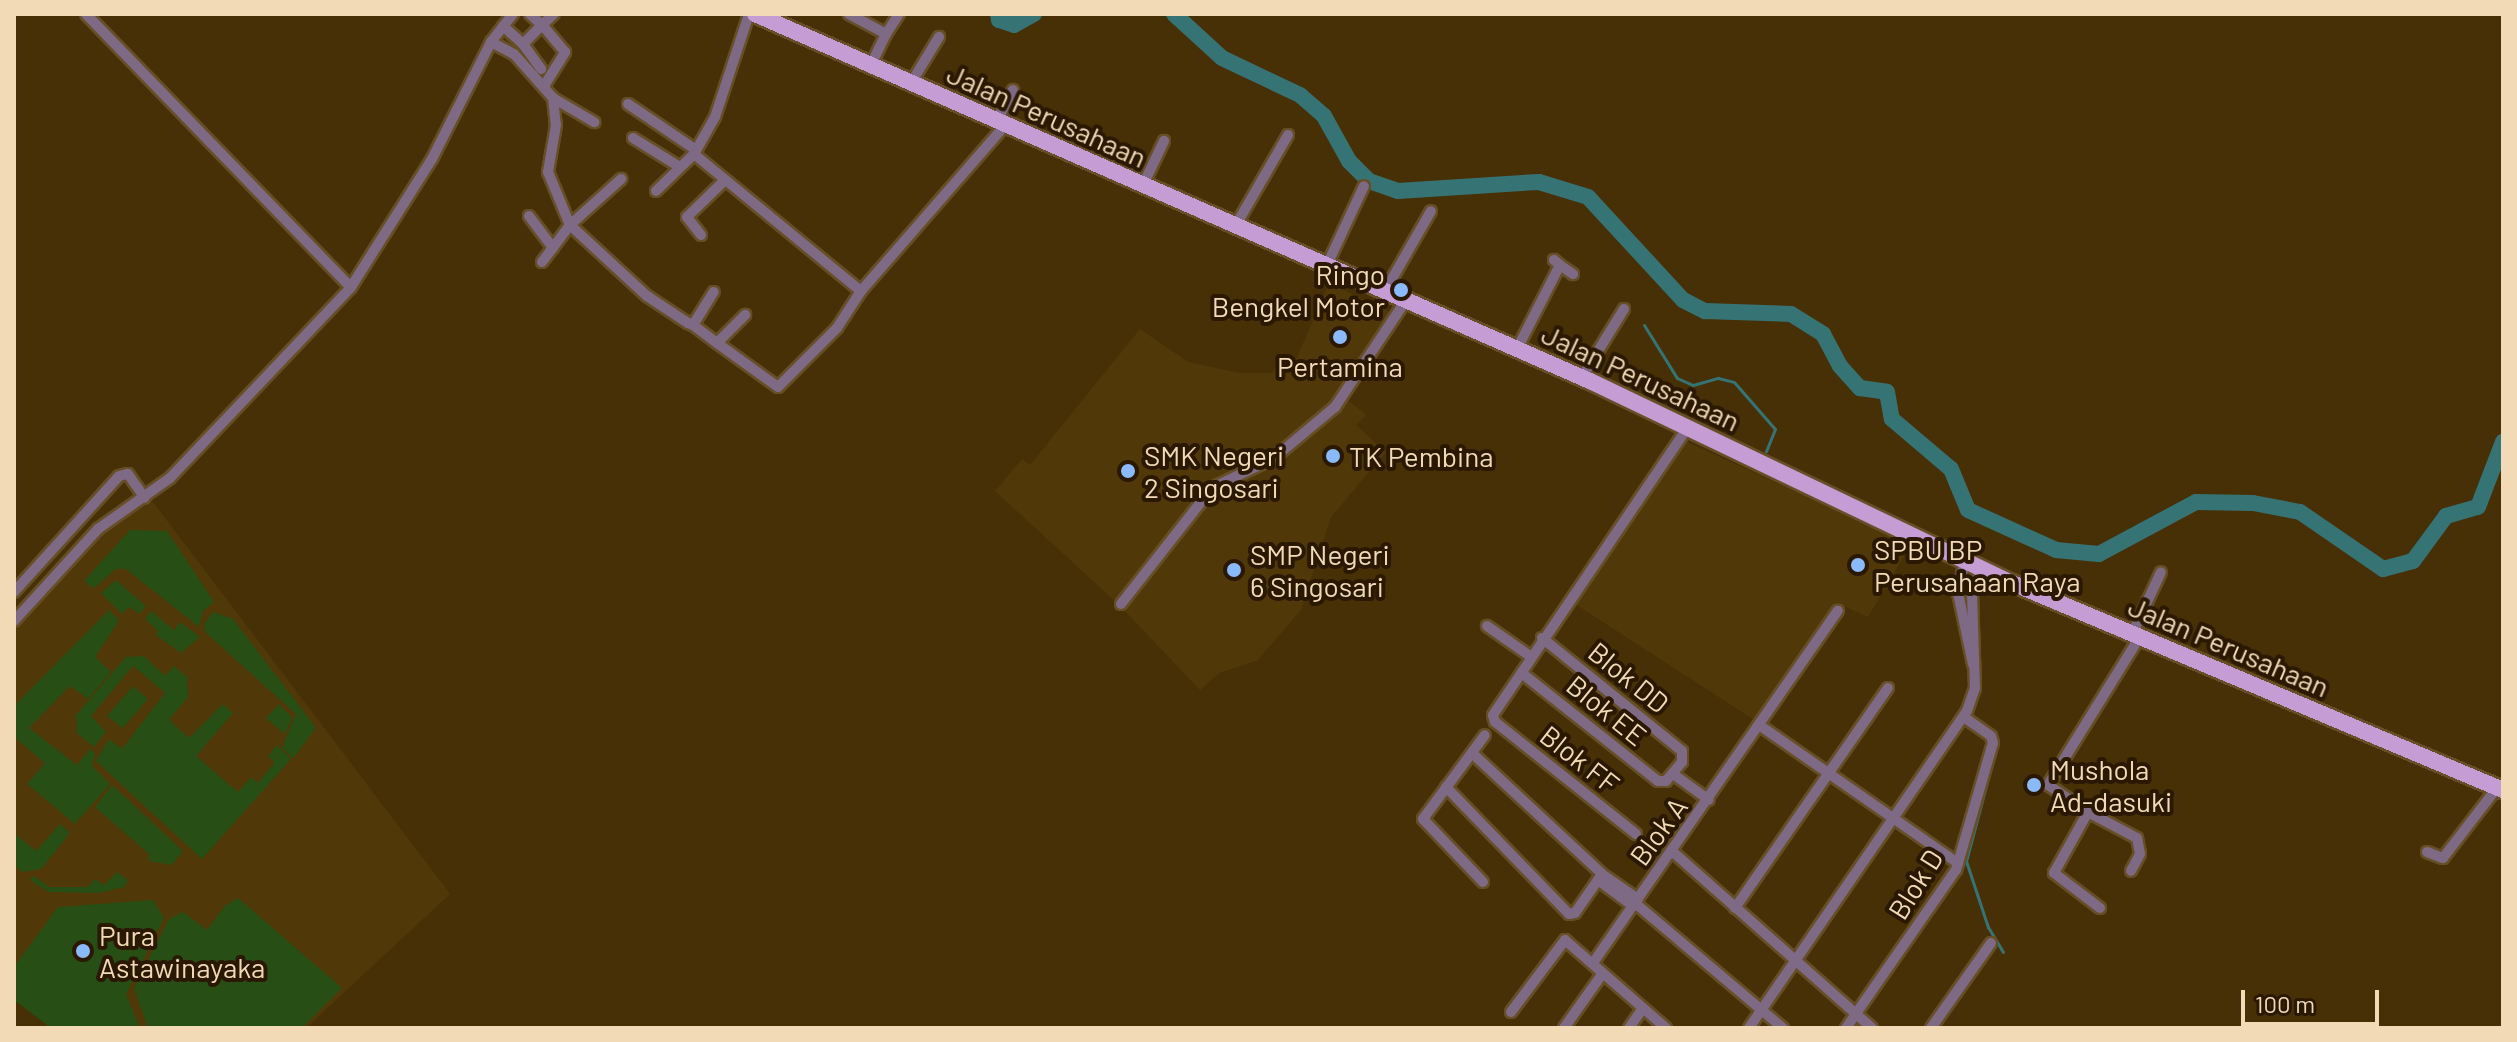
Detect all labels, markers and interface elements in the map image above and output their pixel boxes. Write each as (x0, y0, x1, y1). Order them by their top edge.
street label: Jalan Perusahaan (942, 56, 1152, 174)
place label: Ringo Bengkel Motor (1212, 257, 1385, 323)
marker: Ringo Bengkel Motor (1392, 281, 1410, 299)
street label: Jalan Perusahaan (1537, 316, 1745, 438)
marker: Pertamina (1331, 328, 1349, 346)
place label: Pertamina (1277, 349, 1403, 383)
place label: SMK Negeri 2 Singosari (1144, 438, 1284, 504)
place label: TK Pembina (1349, 439, 1494, 473)
marker: TK Pembina (1324, 447, 1342, 465)
marker: SMK Negeri 2 Singosari (1119, 462, 1137, 480)
place label: SPBU BP Perusahaan Raya (1874, 532, 2081, 598)
place label: SMP Negeri 6 Singosari (1250, 537, 1390, 603)
marker: SPBU BP Perusahaan Raya (1849, 556, 1867, 574)
marker: SMP Negeri 6 Singosari (1225, 561, 1243, 579)
street label: Jalan Perusahaan (2124, 589, 2334, 703)
street label: Blok DD (1582, 635, 1676, 719)
street label: Blok EE (1560, 668, 1654, 752)
street label: Blok FF (1534, 718, 1626, 800)
place label: Mushola Ad-dasuki (2050, 752, 2172, 818)
marker: Mushola Ad-dasuki (2025, 776, 2043, 794)
street label: Blok A (1622, 790, 1694, 872)
street label: Blok D (1881, 843, 1949, 925)
place label: Pura Astawinayaka (99, 918, 265, 984)
marker: Pura Astawinayaka (74, 942, 92, 960)
scale bar (2245, 974, 2383, 1024)
text: 100 m (2255, 989, 2315, 1018)

